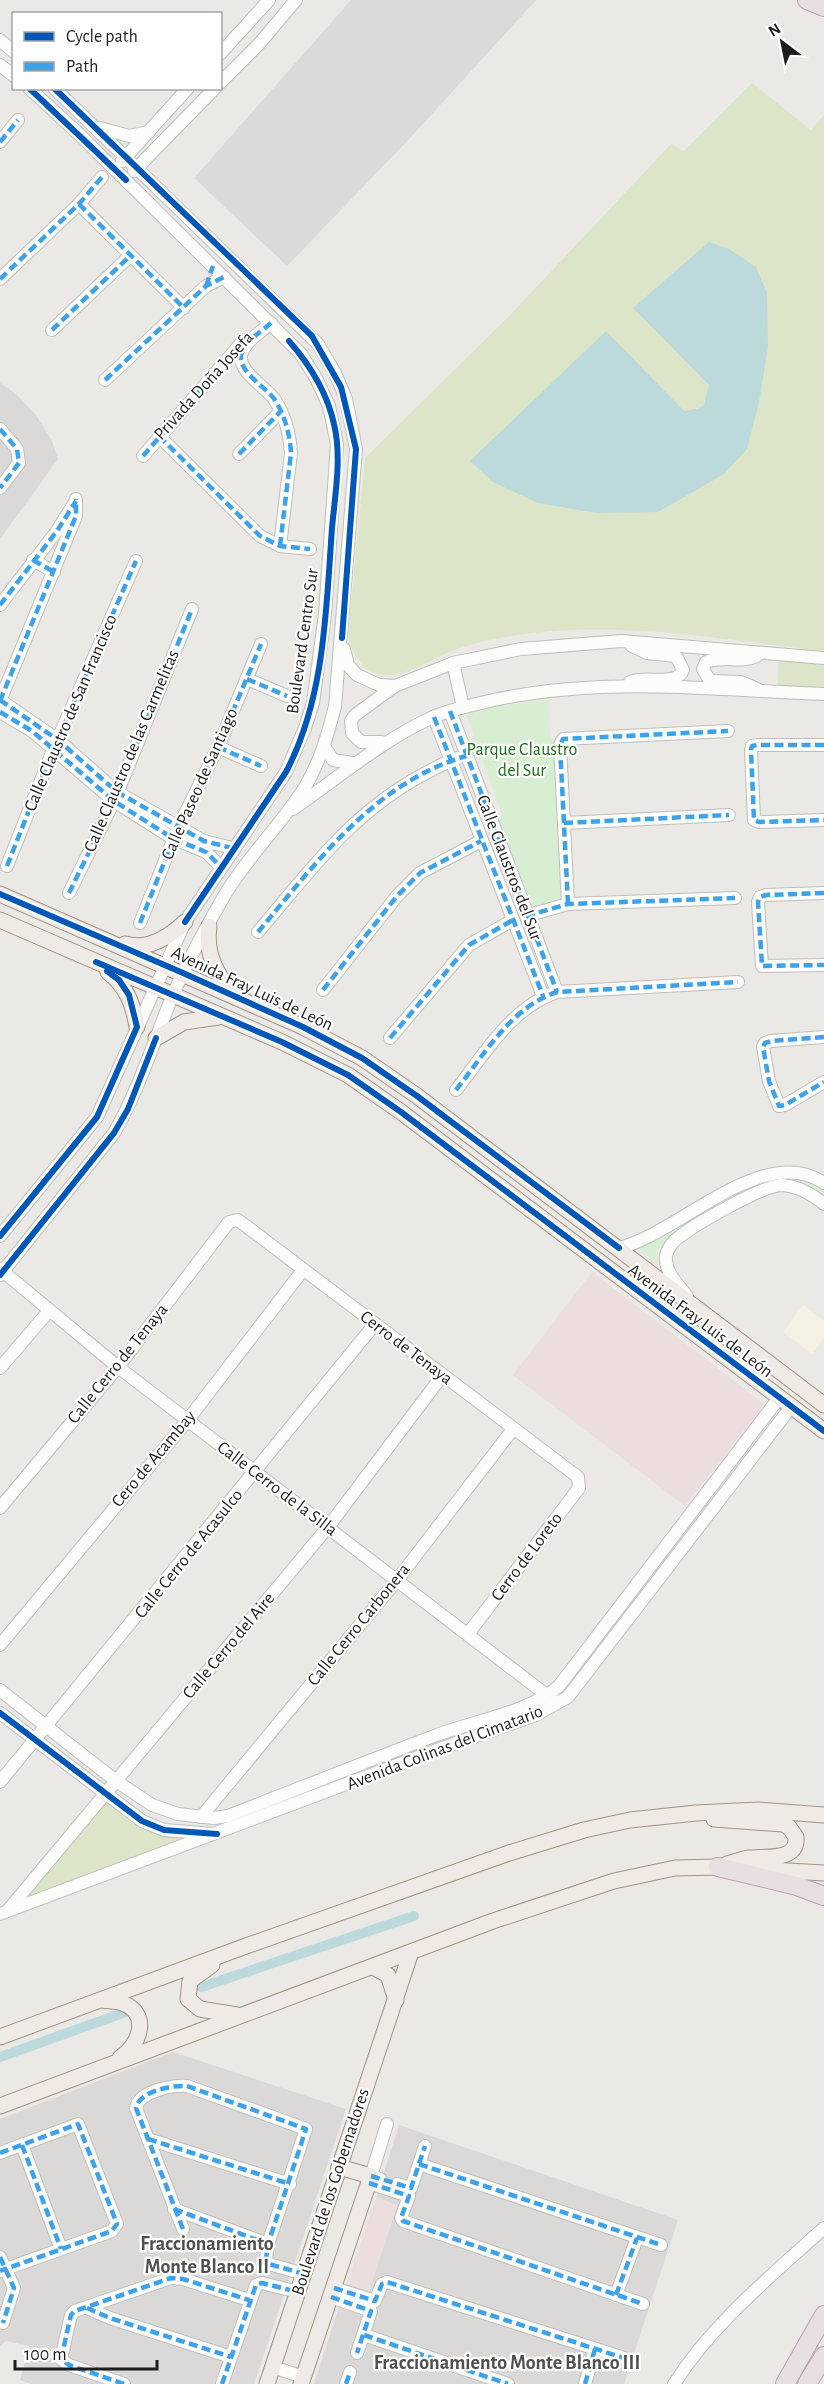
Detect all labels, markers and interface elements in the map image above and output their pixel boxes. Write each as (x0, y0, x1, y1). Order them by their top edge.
legend (12, 12, 222, 90)
north arrow (752, 12, 812, 72)
text: N (766, 20, 784, 40)
text: Cycle path (66, 28, 138, 46)
text: Path (66, 58, 98, 76)
street label: Privada Doña Josefa (151, 328, 257, 444)
street label: Boulevard Centro Sur (284, 567, 322, 715)
street label: Calle Claustro de San Francisco (21, 612, 121, 814)
street label: Calle Claustro de las Carmelitas (81, 647, 183, 855)
street label: Calle Paseo de Santiago (158, 705, 242, 863)
park label: Parque Claustro del Sur (467, 741, 578, 780)
street label: Calle Claustros del Sur (473, 793, 545, 943)
street label: Avenida Fray Luis de León (168, 944, 336, 1034)
street label: Avenida Fray Luis de León (624, 1261, 776, 1381)
street label: Calle Cerro de Tenaya (64, 1301, 172, 1427)
street label: Cerro de Tenaya (357, 1308, 455, 1388)
street label: Cero de Acambay (109, 1407, 200, 1511)
street label: Calle Cerro de la Silla (214, 1438, 340, 1540)
street label: Calle Cerro de Acasulco (132, 1486, 247, 1622)
street label: Cerro de Loreto (488, 1509, 566, 1605)
street label: Calle Cerro Carbonera (304, 1561, 414, 1689)
street label: Calle Cerro del Aire (180, 1589, 278, 1703)
street label: Avenida Colinas del Cimatario (345, 1702, 546, 1794)
street label: Boulevard de los Gobernadores (289, 2086, 373, 2298)
district label: Fraccionamiento Monte Blanco II (140, 2234, 274, 2277)
scale bar (15, 2333, 158, 2371)
text: 100 m (24, 2346, 67, 2364)
district label: Fraccionamiento Monte Blanco III (374, 2353, 640, 2373)

